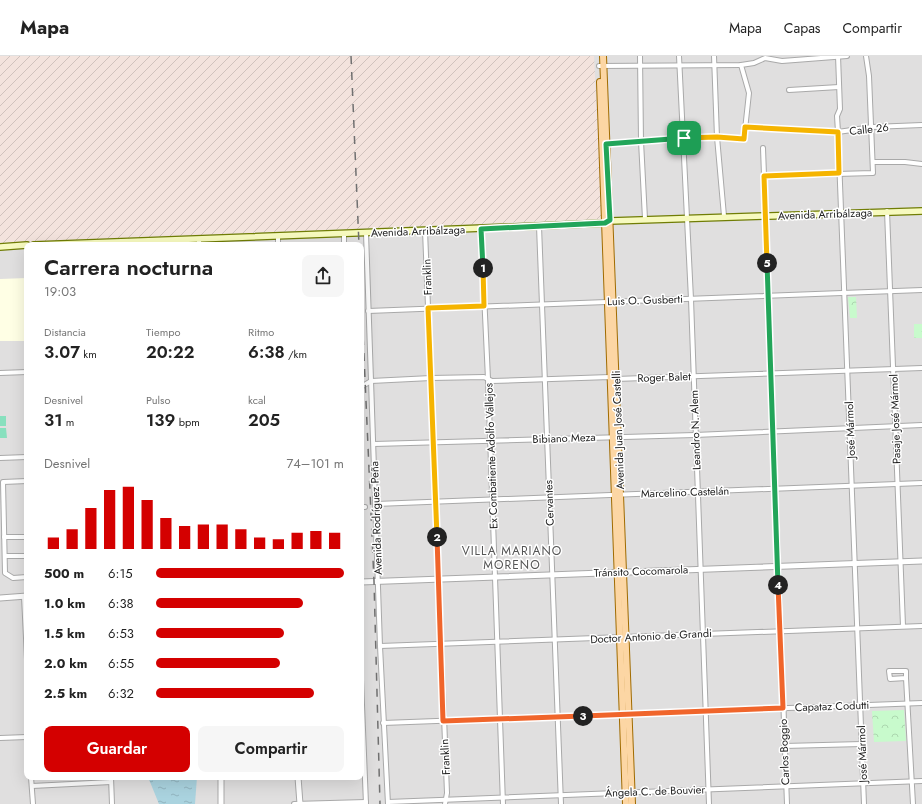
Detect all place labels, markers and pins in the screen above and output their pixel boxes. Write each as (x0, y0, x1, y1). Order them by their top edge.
pin (667, 121, 701, 155)
pin: 5 (757, 253, 777, 273)
pin: 1 (473, 258, 493, 278)
pin: 2 (427, 527, 447, 547)
pin: 4 (768, 575, 788, 595)
pin: 3 (573, 706, 593, 726)

